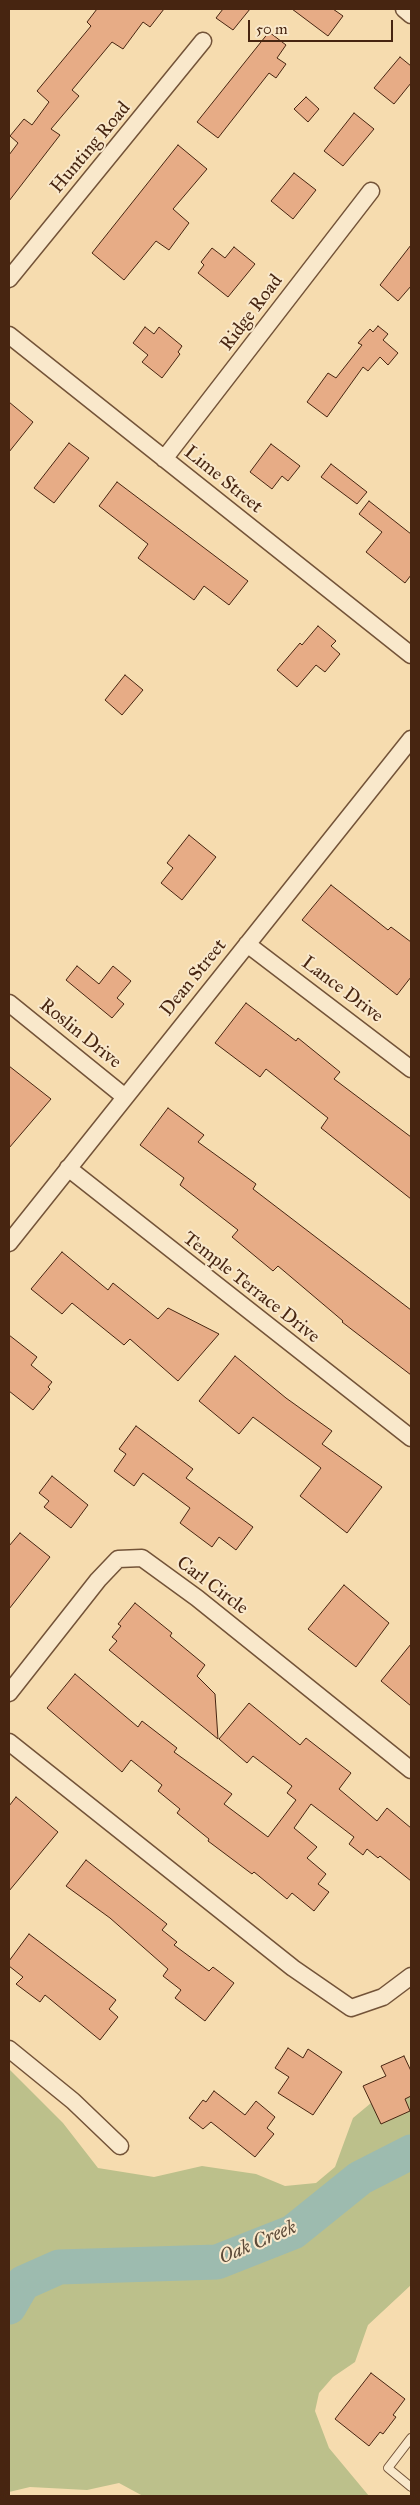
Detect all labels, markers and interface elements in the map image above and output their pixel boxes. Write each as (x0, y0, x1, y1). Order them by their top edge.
scale bar (250, 10, 395, 42)
text: 50 m (256, 20, 288, 38)
street label: Hunting Road (46, 98, 136, 198)
street label: Ridge Road (216, 270, 288, 356)
street label: Lime Street (179, 441, 267, 519)
street label: Dean Street (156, 935, 232, 1021)
street label: Lance Drive (297, 952, 387, 1028)
street label: Roslin Drive (35, 994, 125, 1074)
street label: Temple Terrace Drive (178, 1227, 324, 1349)
street label: Carl Circle (172, 1552, 252, 1620)
water label: Oak Creek (216, 2216, 300, 2270)

